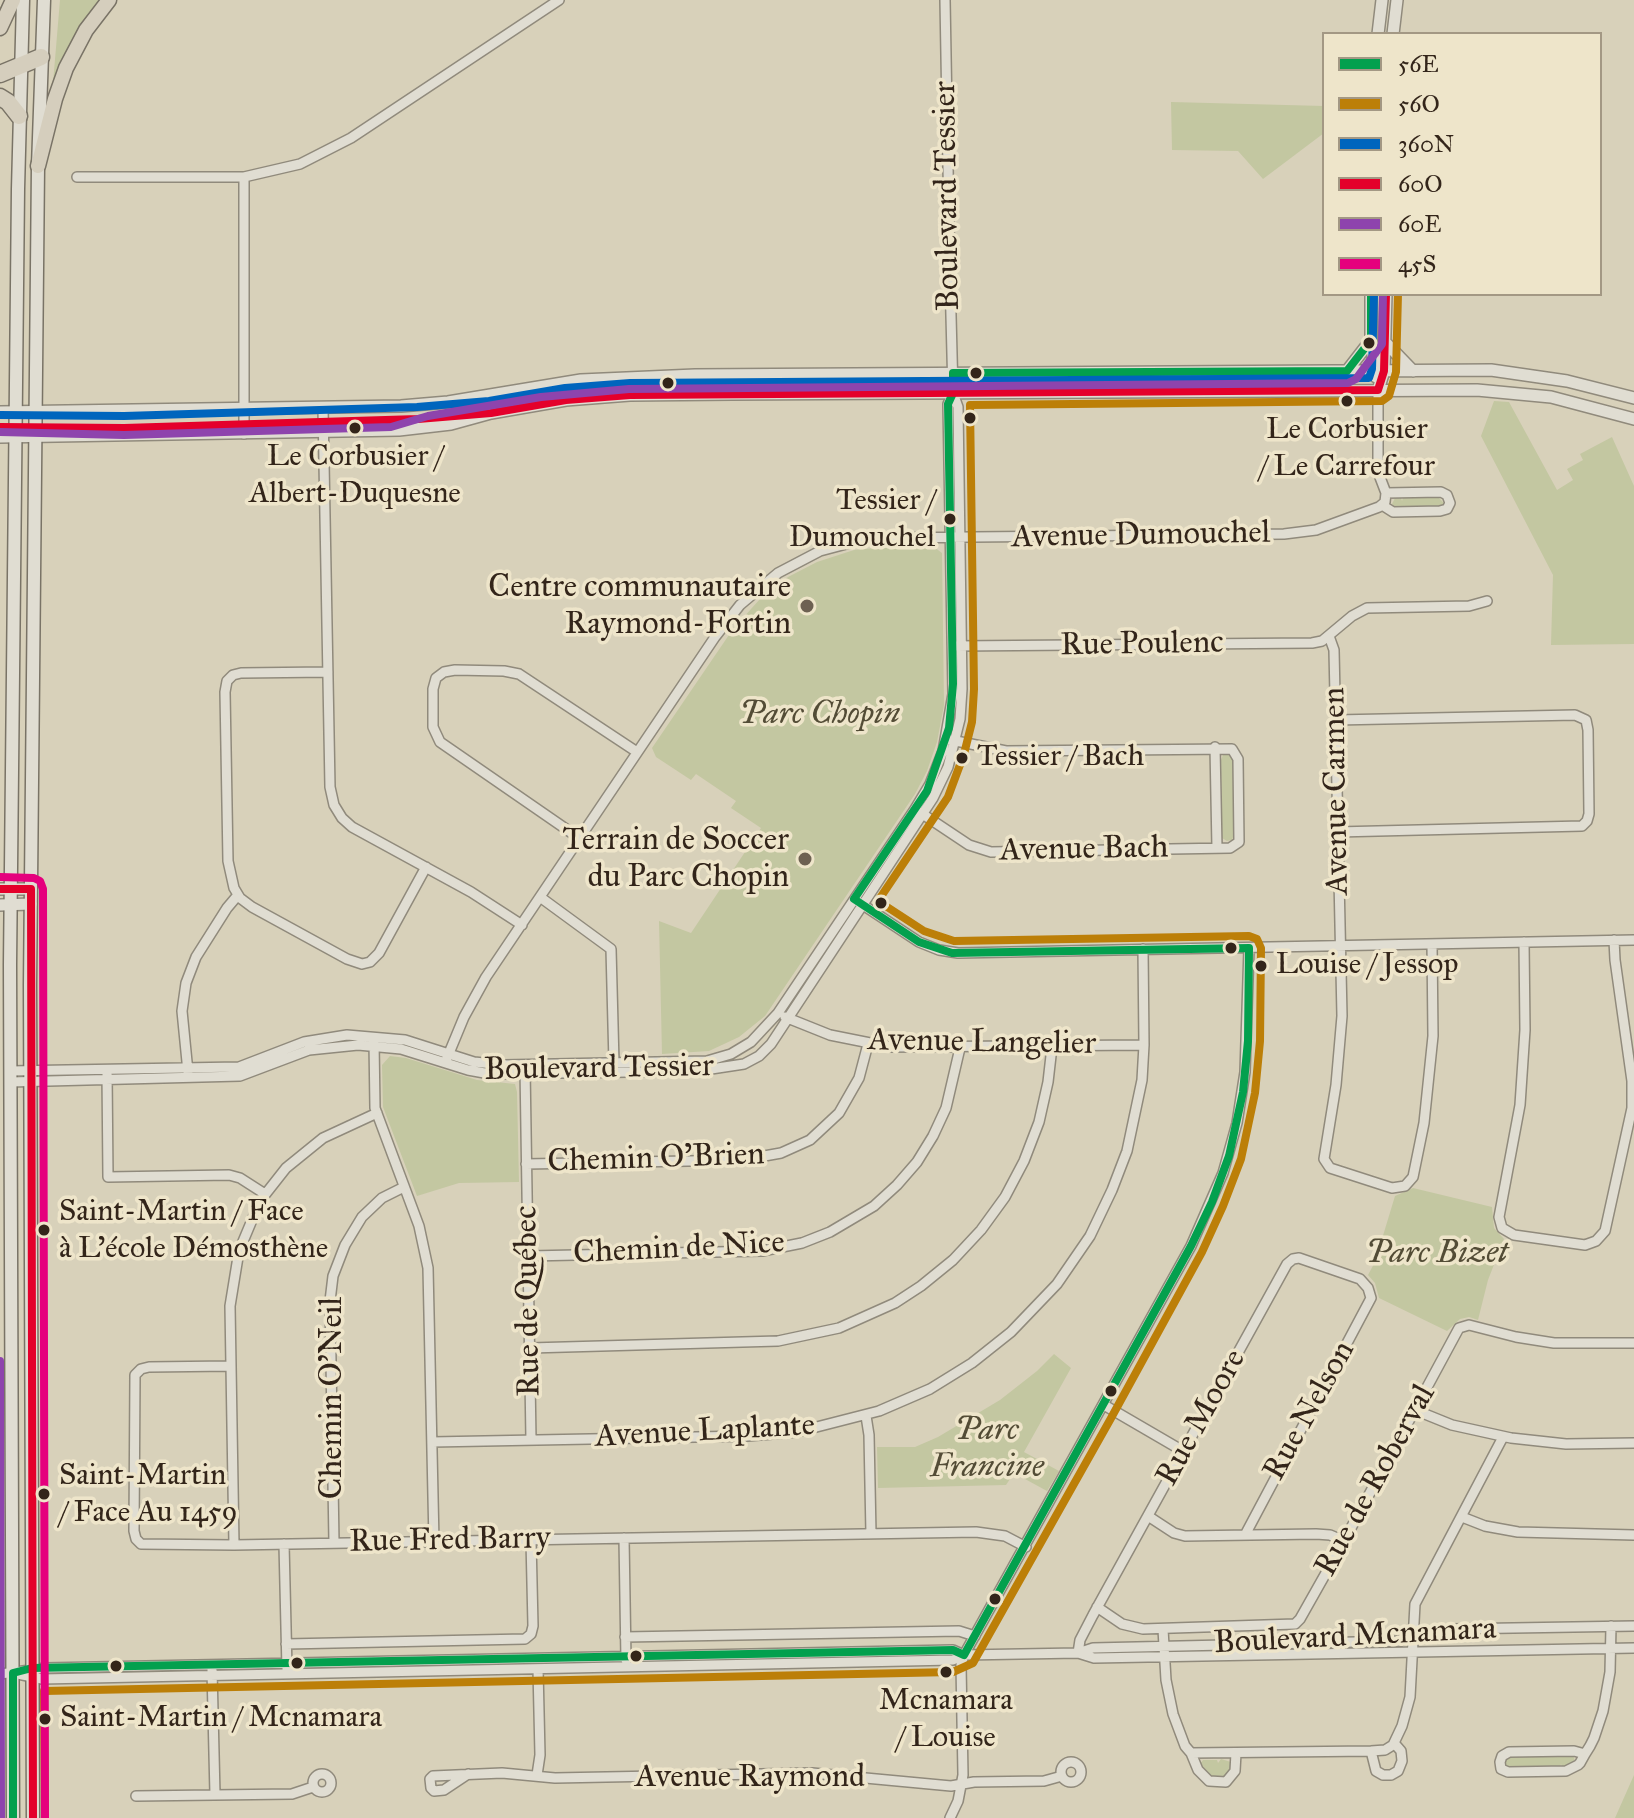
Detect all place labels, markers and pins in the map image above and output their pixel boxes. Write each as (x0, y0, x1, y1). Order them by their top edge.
unlabelled marker (1361, 335, 1377, 351)
unlabelled marker (968, 365, 984, 381)
unlabelled marker (660, 375, 676, 391)
marker: Le Corbusier / Le Carrefour (1339, 393, 1355, 409)
unlabelled marker (962, 410, 978, 426)
place label: Le Corbusier / Le Carrefour (1259, 413, 1435, 484)
marker: Le Corbusier / Albert-Duquesne (347, 420, 363, 436)
place label: Le Corbusier / Albert-Duquesne (249, 440, 461, 510)
place label: Tessier / Dumouchel (789, 484, 935, 554)
marker: Tessier / Dumouchel (942, 511, 958, 527)
place label: Centre communautaire Raymond-Fortin (488, 569, 791, 644)
marker: Centre communautaire Raymond-Fortin (798, 597, 816, 615)
place label: Tessier / Bach (977, 740, 1144, 776)
marker: Tessier / Bach (954, 750, 970, 766)
place label: Terrain de Soccer du Parc Chopin (562, 822, 789, 897)
marker: Terrain de Soccer du Parc Chopin (796, 850, 814, 868)
unlabelled marker (873, 895, 889, 911)
unlabelled marker (1223, 940, 1239, 956)
place label: Louise / Jessop (1276, 948, 1458, 984)
marker: Louise / Jessop (1253, 958, 1269, 974)
place label: Saint-Martin / Face à L'école Démosthène (59, 1195, 328, 1266)
marker: Saint-Martin / Face à L'école Démosthène (36, 1222, 52, 1238)
unlabelled marker (1103, 1383, 1119, 1399)
place label: Saint-Martin / Face Au 1459 (59, 1459, 238, 1530)
marker: Saint-Martin / Face Au 1459 (36, 1486, 52, 1502)
unlabelled marker (987, 1591, 1003, 1607)
unlabelled marker (628, 1648, 644, 1664)
unlabelled marker (289, 1655, 305, 1671)
unlabelled marker (108, 1658, 124, 1674)
marker: Mcnamara / Louise (938, 1664, 954, 1680)
place label: Mcnamara / Louise (879, 1684, 1013, 1754)
place label: Saint-Martin / Mcnamara (60, 1701, 382, 1737)
marker: Saint-Martin / Mcnamara (37, 1711, 53, 1727)

